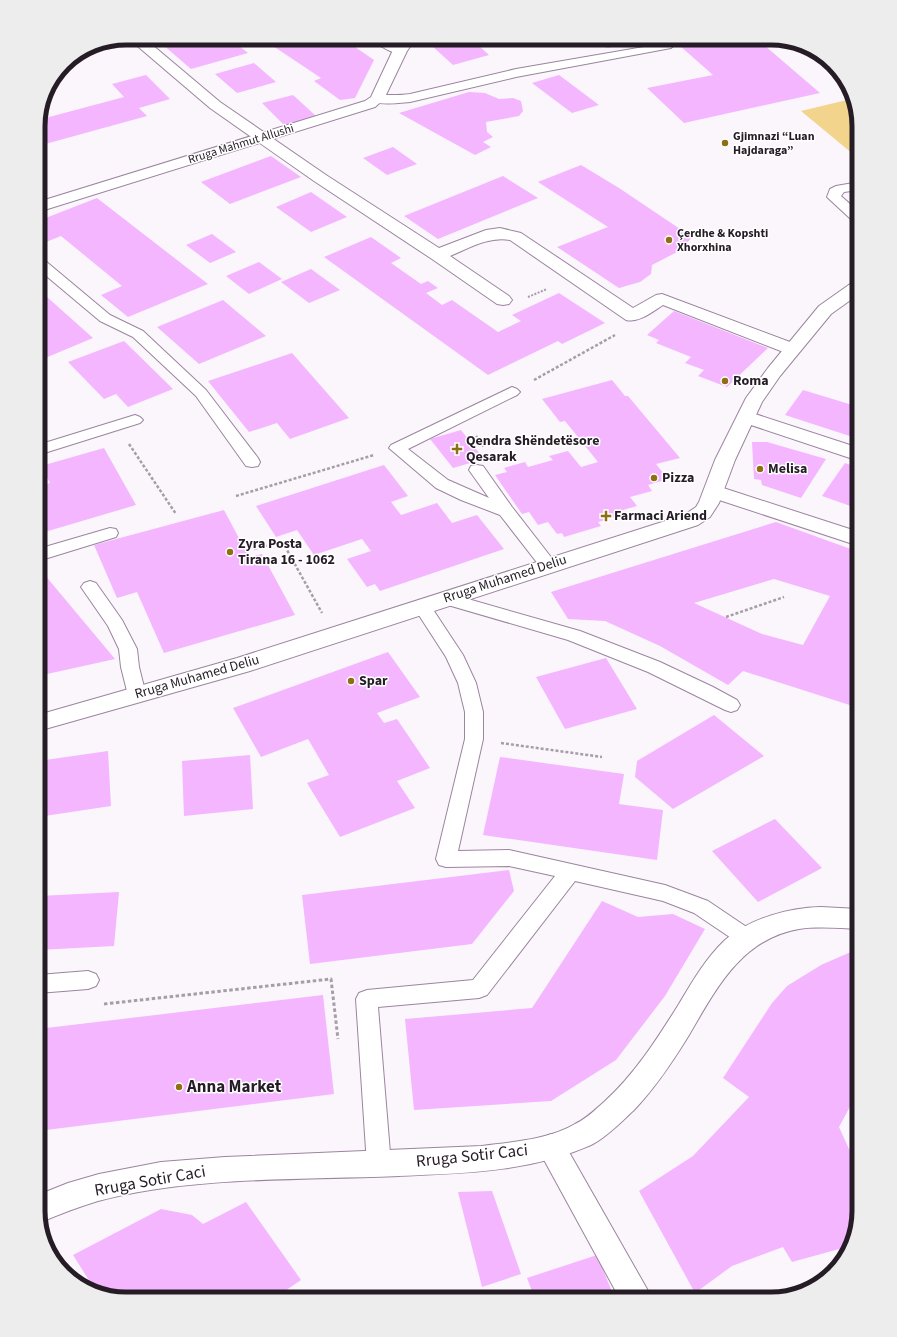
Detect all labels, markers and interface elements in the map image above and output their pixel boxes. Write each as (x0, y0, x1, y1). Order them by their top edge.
street label: Rruga Mahmut Allushi (186, 120, 296, 168)
place label: Gjimnazi “Luan Hajdaraga” (733, 128, 815, 159)
marker: Gjimnazi “Luan Hajdaraga” (720, 138, 730, 148)
place label: Çerdhe & Kopshti Xhorxhina (677, 225, 768, 256)
marker: Çerdhe & Kopshti Xhorxhina (664, 235, 674, 245)
place label: Roma (733, 371, 769, 391)
marker: Roma (720, 376, 730, 386)
place label: Qendra Shëndetësore Qesarak (466, 431, 599, 467)
marker: Qendra Shëndetësore Qesarak (451, 443, 463, 455)
place label: Melisa (768, 459, 807, 479)
marker: Melisa (755, 464, 765, 474)
place label: Pizza (662, 468, 694, 488)
marker: Pizza (649, 473, 659, 483)
place label: Farmaci Ariend (614, 506, 707, 526)
marker: Farmaci Ariend (601, 511, 611, 521)
place label: Zyra Posta Tirana 16 - 1062 (238, 534, 335, 570)
marker: Zyra Posta Tirana 16 - 1062 (225, 547, 235, 557)
street label: Rruga Muhamed Deliu (441, 550, 569, 608)
street label: Rruga Muhamed Deliu (132, 650, 262, 704)
place label: Spar (359, 671, 388, 691)
marker: Spar (346, 676, 356, 686)
place label: Anna Market (186, 1075, 282, 1099)
marker: Anna Market (174, 1082, 184, 1092)
street label: Rruga Sotir Caci (415, 1138, 529, 1174)
street label: Rruga Sotir Caci (93, 1159, 207, 1203)

